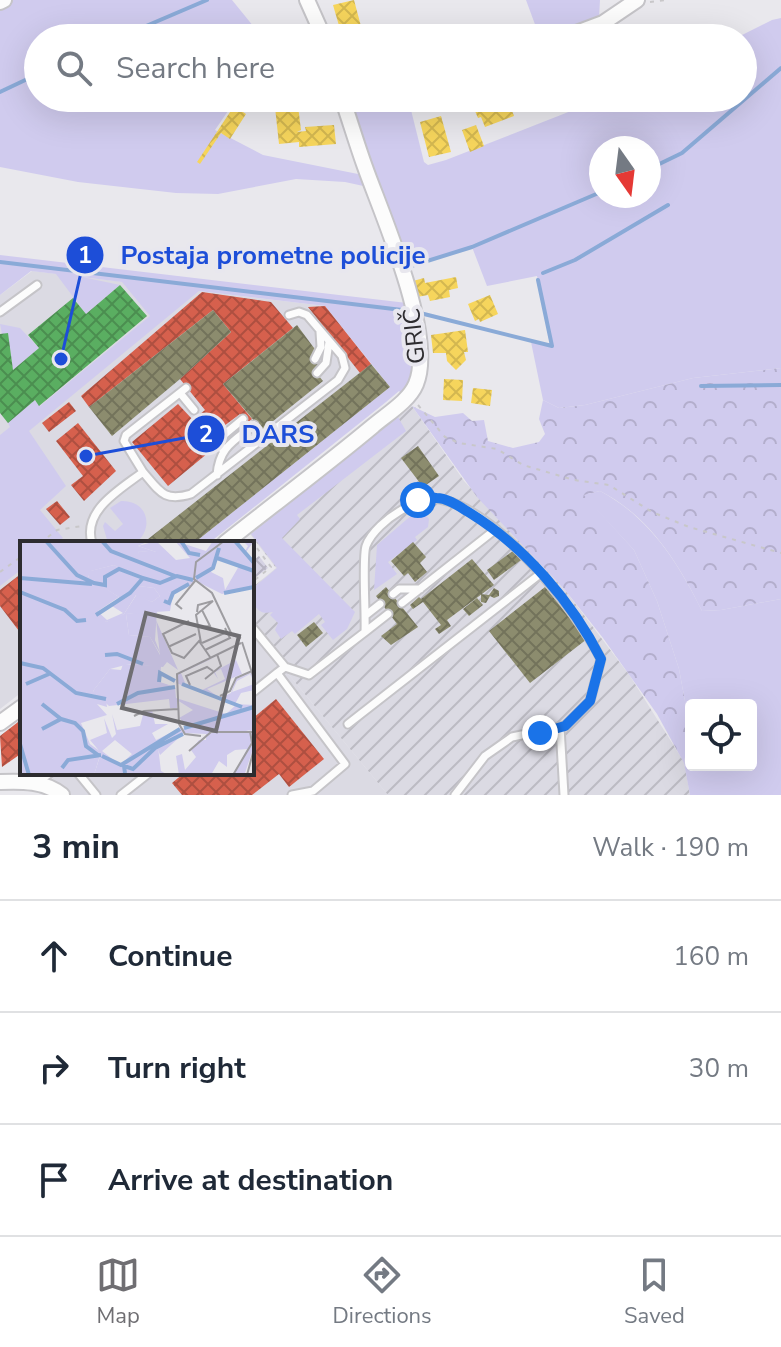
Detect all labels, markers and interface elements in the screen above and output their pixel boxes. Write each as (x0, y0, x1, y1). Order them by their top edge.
search box (24, 24, 757, 112)
icon: search (52, 46, 96, 90)
text: Search here (116, 48, 275, 89)
north arrow (589, 136, 661, 208)
callout: Postaja prometne policije (65, 230, 442, 280)
text: Postaja prometne policije (121, 238, 425, 273)
text: 1 (78, 239, 92, 271)
street label: GRIČ (395, 307, 433, 365)
callout: DARS (186, 409, 331, 459)
text: DARS (242, 417, 314, 452)
text: 2 (199, 418, 213, 450)
route start (400, 482, 436, 518)
inset map (20, 541, 254, 775)
map controls (685, 699, 757, 771)
button: locate (685, 699, 757, 771)
route end (522, 715, 558, 751)
text: 3 min (32, 824, 120, 870)
text: Walk · 190 m (592, 830, 749, 865)
icon: ahead (32, 934, 76, 978)
text: Continue (108, 936, 233, 977)
text: 160 m (673, 939, 749, 974)
icon: right (32, 1046, 76, 1090)
text: Turn right (108, 1048, 246, 1089)
text: 30 m (689, 1051, 749, 1086)
icon: arrive (32, 1158, 76, 1202)
text: Arrive at destination (108, 1160, 393, 1201)
tab: Map (96, 1253, 140, 1331)
tab: Directions (333, 1253, 432, 1331)
tab: Saved (624, 1253, 685, 1331)

